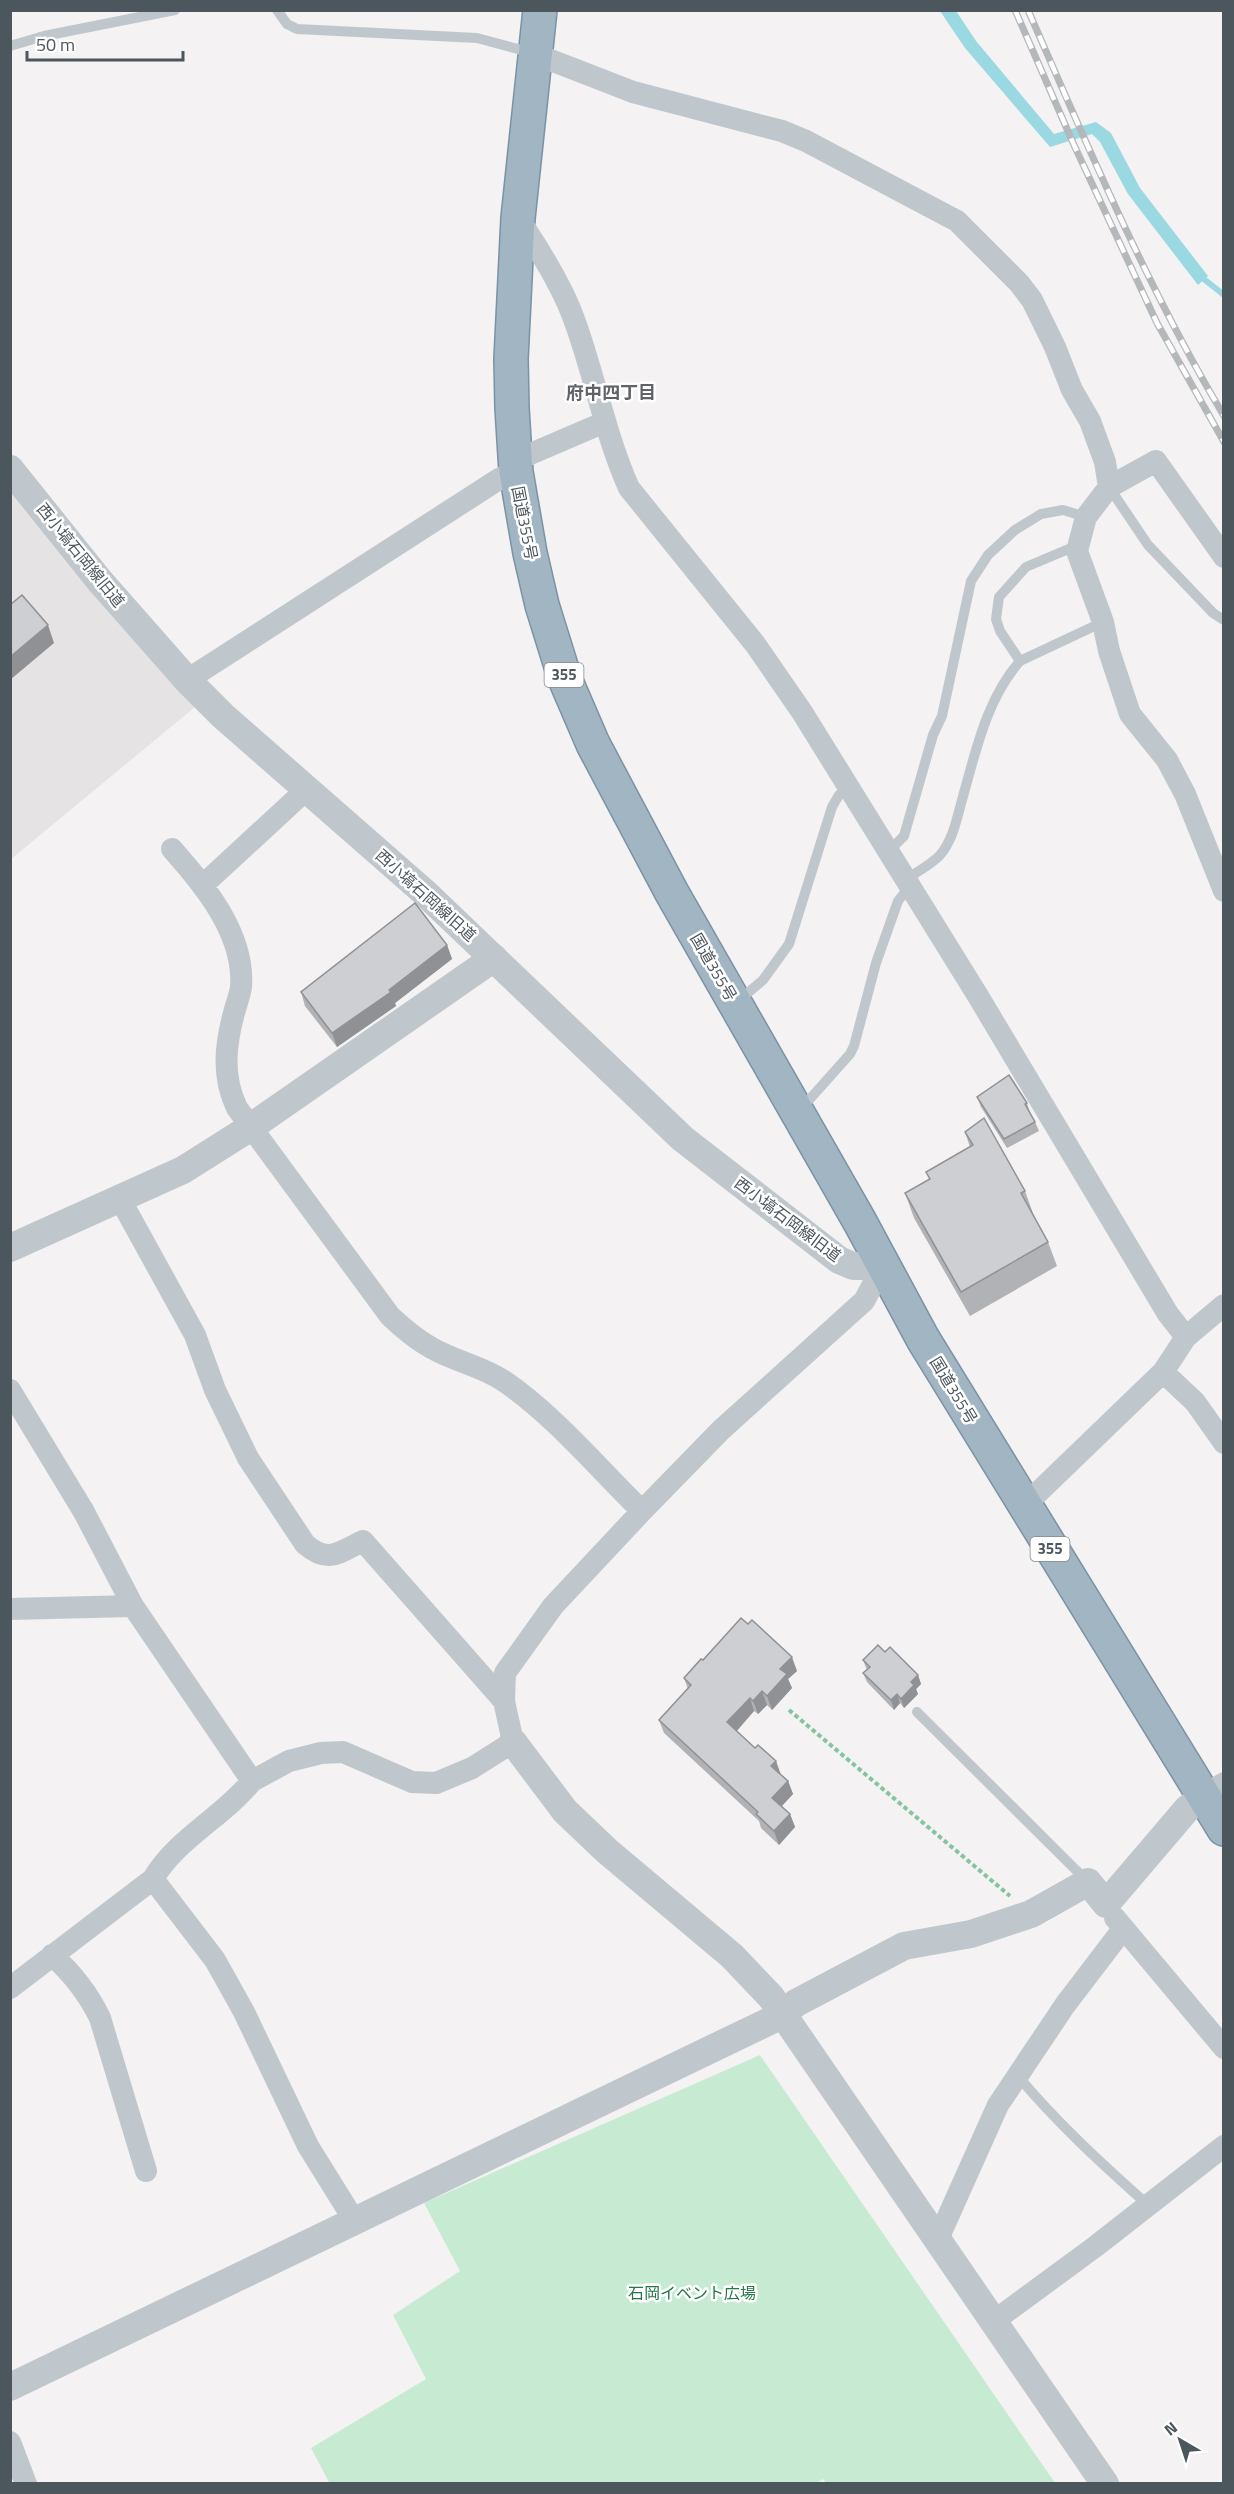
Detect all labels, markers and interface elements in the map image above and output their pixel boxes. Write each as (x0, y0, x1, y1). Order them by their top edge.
scale bar (27, 24, 183, 62)
text: 50 m (36, 31, 75, 58)
district label: 府中四丁目 (566, 379, 656, 406)
street label: 国道355号 (506, 484, 544, 562)
street label: 西小塙石岡線旧道 (31, 498, 131, 612)
road number: 355 (544, 663, 584, 687)
street label: 西小塙石岡線旧道 (370, 843, 482, 947)
street label: 国道355号 (685, 929, 743, 1005)
street label: 西小塙石岡線旧道 (730, 1171, 846, 1267)
street label: 国道355号 (924, 1352, 984, 1428)
road number: 355 (1030, 1537, 1070, 1561)
park label: 石岡イベント広場 (628, 2281, 756, 2305)
north arrow (1150, 2410, 1210, 2470)
text: N (1159, 2416, 1182, 2441)

